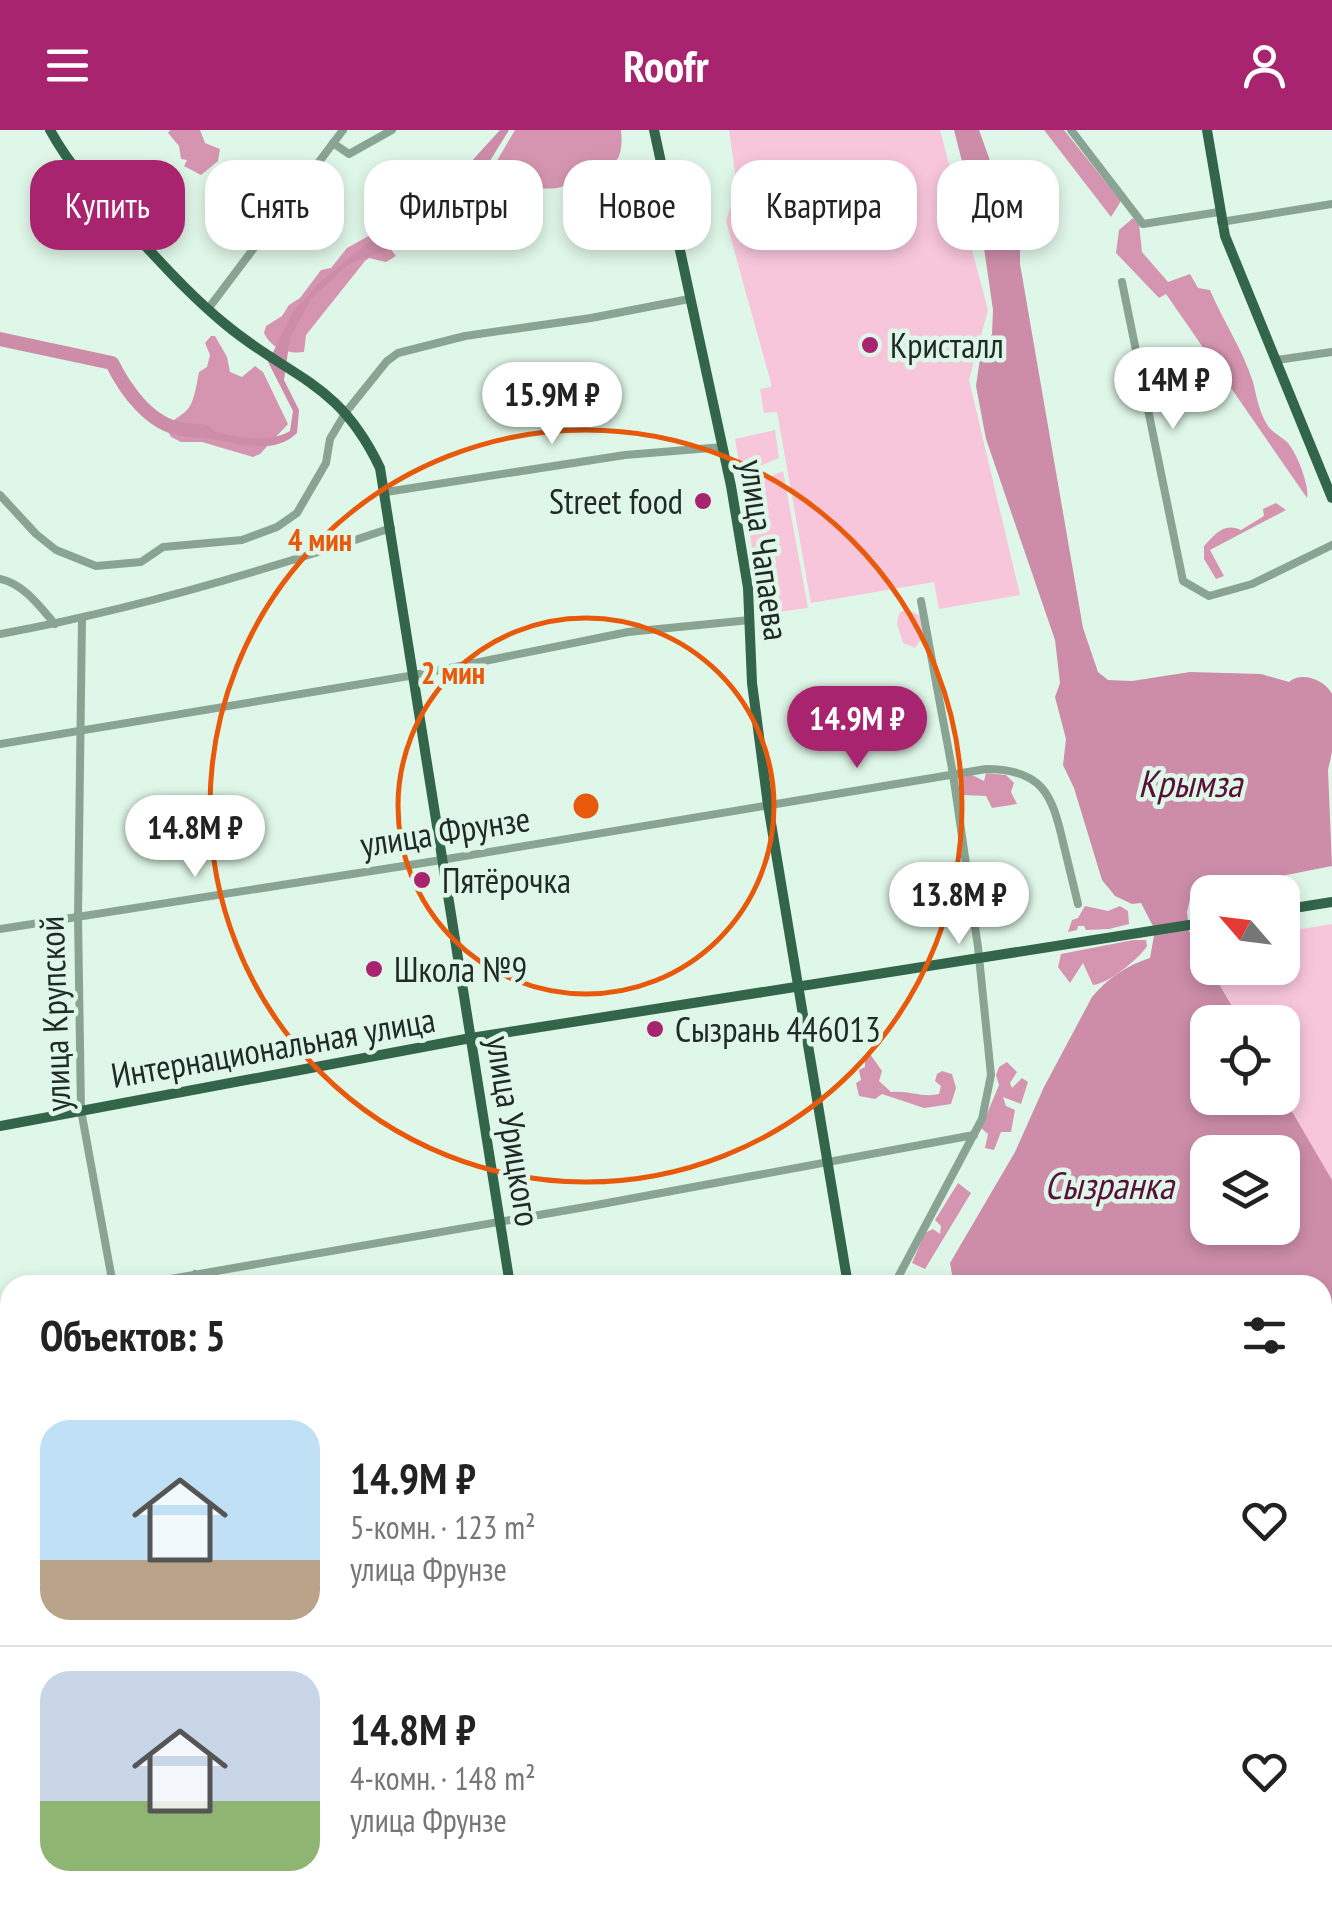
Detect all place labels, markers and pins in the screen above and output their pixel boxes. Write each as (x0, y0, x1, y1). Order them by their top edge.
place label: Кристалл (890, 322, 1004, 368)
marker: Кристалл (859, 334, 881, 356)
pin: 14M ₽ (1103, 347, 1243, 432)
pin: 15.9M ₽ (460, 362, 644, 447)
place label: Street food (549, 478, 683, 524)
marker: Street food (692, 490, 714, 512)
pin: 14.9M ₽ (765, 686, 949, 771)
centre of rings (568, 788, 604, 824)
pin: 14.8M ₽ (103, 795, 287, 880)
place label: Пятёрочка (442, 857, 571, 903)
pin: 13.8M ₽ (867, 862, 1051, 947)
marker: Пятёрочка (411, 869, 433, 891)
place label: Школа №9 (394, 946, 527, 992)
marker: Школа №9 (363, 958, 385, 980)
place label: Сызрань 446013 (675, 1006, 881, 1052)
marker: Сызрань 446013 (644, 1018, 666, 1040)

